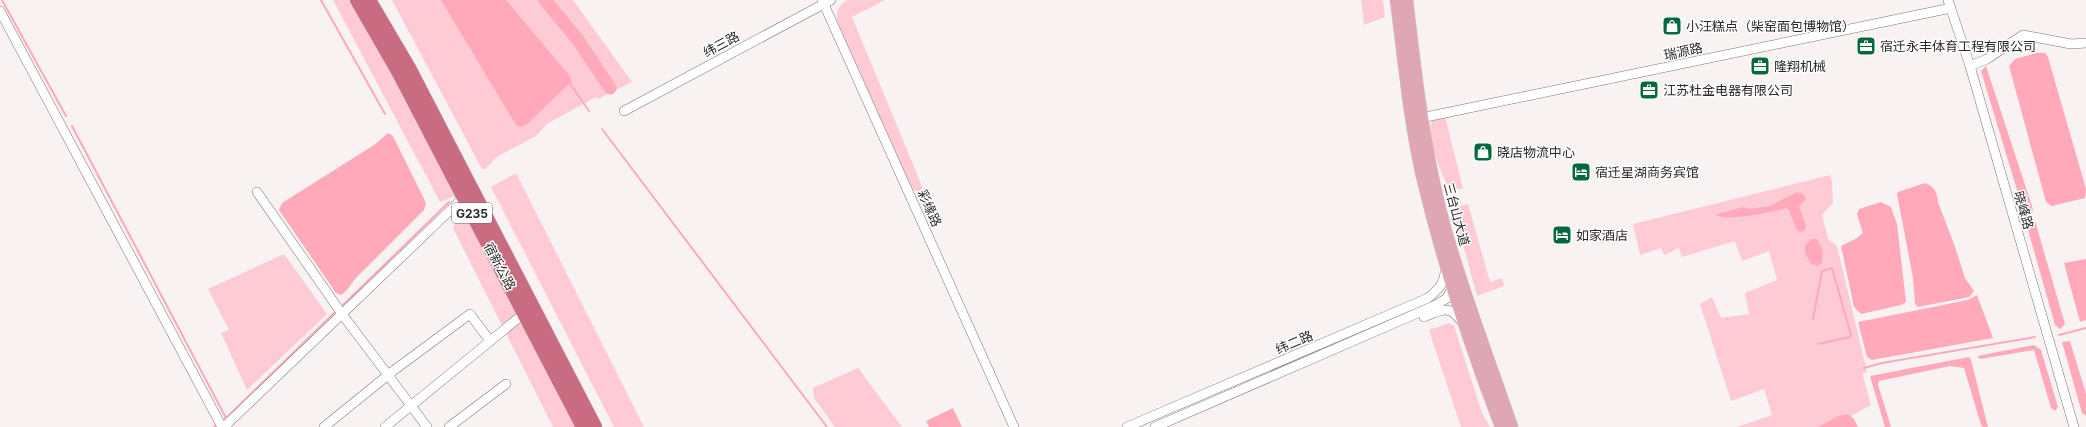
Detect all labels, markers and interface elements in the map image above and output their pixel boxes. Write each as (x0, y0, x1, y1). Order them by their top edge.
shop icon: 小汪糕点（柴窑面包博物馆） (1661, 15, 1683, 37)
place label: 小汪糕点（柴窑面包博物馆） (1686, 18, 1855, 34)
street label: 纬三路 (700, 28, 742, 60)
office icon: 宿迁永丰体育工程有限公司 (1855, 35, 1877, 57)
place label: 宿迁永丰体育工程有限公司 (1880, 38, 2036, 54)
street label: 瑞源路 (1662, 39, 1704, 63)
office icon: 隆翔机械 (1749, 55, 1771, 77)
place label: 隆翔机械 (1774, 58, 1826, 74)
office icon: 江苏杜金电器有限公司 (1638, 79, 1660, 101)
place label: 江苏杜金电器有限公司 (1663, 82, 1793, 98)
shop icon: 晓店物流中心 (1472, 141, 1494, 163)
place label: 晓店物流中心 (1497, 144, 1575, 160)
hotel icon: 宿迁星湖商务宾馆 (1570, 161, 1592, 183)
place label: 宿迁星湖商务宾馆 (1595, 164, 1699, 180)
street label: 三台山大道 (1441, 181, 1473, 247)
street label: 彩缘路 (915, 187, 945, 229)
street label: 晓峰路 (2011, 189, 2037, 231)
road number: G235 (452, 203, 492, 223)
hotel icon: 如家酒店 (1551, 224, 1573, 246)
place label: 如家酒店 (1576, 227, 1628, 243)
street label: 宿新公路 (481, 239, 519, 293)
street label: 纬二路 (1273, 327, 1315, 357)

